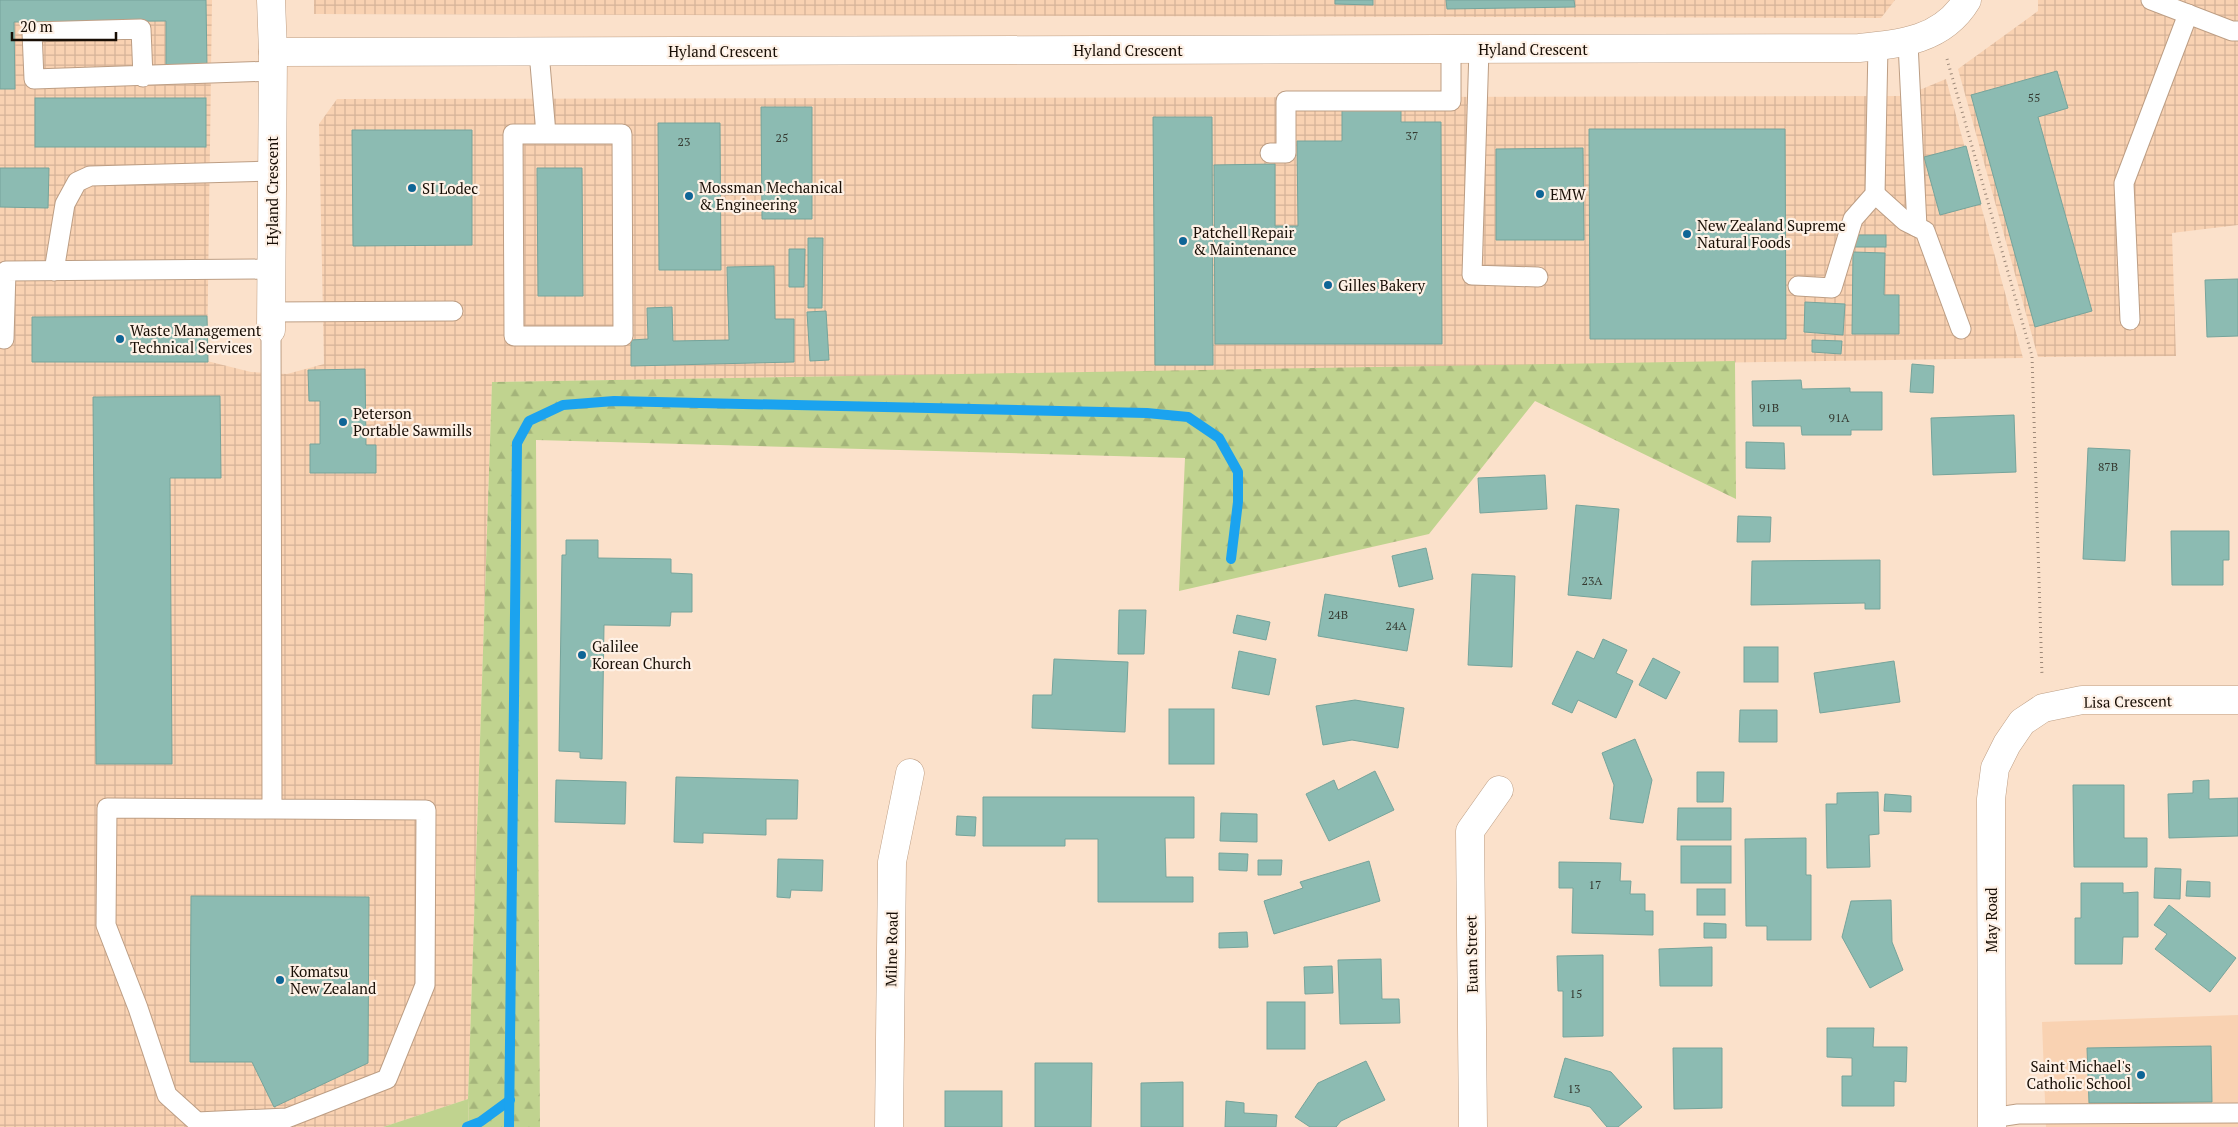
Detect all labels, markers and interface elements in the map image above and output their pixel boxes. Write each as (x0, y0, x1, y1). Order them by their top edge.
scale bar (12, 10, 116, 42)
text: 20 m (20, 16, 53, 36)
street label: Hyland Crescent (1478, 39, 1588, 59)
street label: Hyland Crescent (1073, 40, 1183, 60)
street label: Hyland Crescent (668, 41, 778, 61)
house number: 55 (2028, 90, 2040, 105)
house number: 37 (1406, 128, 1418, 143)
house number: 25 (776, 130, 788, 145)
house number: 23 (678, 134, 690, 149)
street label: Hyland Crescent (262, 136, 282, 246)
place label: Mossman Mechanical & Engineering (699, 177, 843, 214)
place label: SI Lodec (422, 178, 478, 198)
marker: SI Lodec (406, 182, 418, 194)
place label: EMW (1550, 184, 1587, 204)
marker: EMW (1534, 188, 1546, 200)
marker: Mossman Mechanical & Engineering (683, 190, 695, 202)
place label: New Zealand Supreme Natural Foods (1697, 215, 1846, 252)
place label: Patchell Repair & Maintenance (1193, 222, 1296, 259)
marker: New Zealand Supreme Natural Foods (1681, 228, 1693, 240)
marker: Patchell Repair & Maintenance (1177, 235, 1189, 247)
place label: Gilles Bakery (1338, 275, 1425, 295)
marker: Gilles Bakery (1322, 279, 1334, 291)
place label: Waste Management Technical Services (130, 320, 262, 357)
marker: Waste Management Technical Services (114, 333, 126, 345)
house number: 91B (1759, 400, 1779, 415)
place label: Peterson Portable Sawmills (353, 403, 472, 440)
house number: 91A (1829, 410, 1850, 425)
marker: Peterson Portable Sawmills (337, 416, 349, 428)
house number: 87B (2098, 459, 2118, 474)
house number: 23A (1582, 573, 1603, 588)
house number: 24B (1328, 607, 1348, 622)
house number: 24A (1386, 618, 1407, 633)
place label: Galilee Korean Church (592, 636, 692, 673)
marker: Galilee Korean Church (576, 649, 588, 661)
street label: Lisa Crescent (2083, 690, 2173, 712)
house number: 17 (1589, 877, 1601, 892)
street label: May Road (1981, 887, 2001, 953)
street label: Milne Road (880, 911, 902, 987)
street label: Euan Street (1460, 915, 1482, 993)
place label: Komatsu New Zealand (290, 961, 376, 998)
marker: Komatsu New Zealand (274, 974, 286, 986)
house number: 15 (1570, 986, 1582, 1001)
place label: Saint Michael's Catholic School (2026, 1056, 2131, 1093)
marker: Saint Michael's Catholic School (2135, 1069, 2147, 1081)
house number: 13 (1568, 1081, 1580, 1096)

